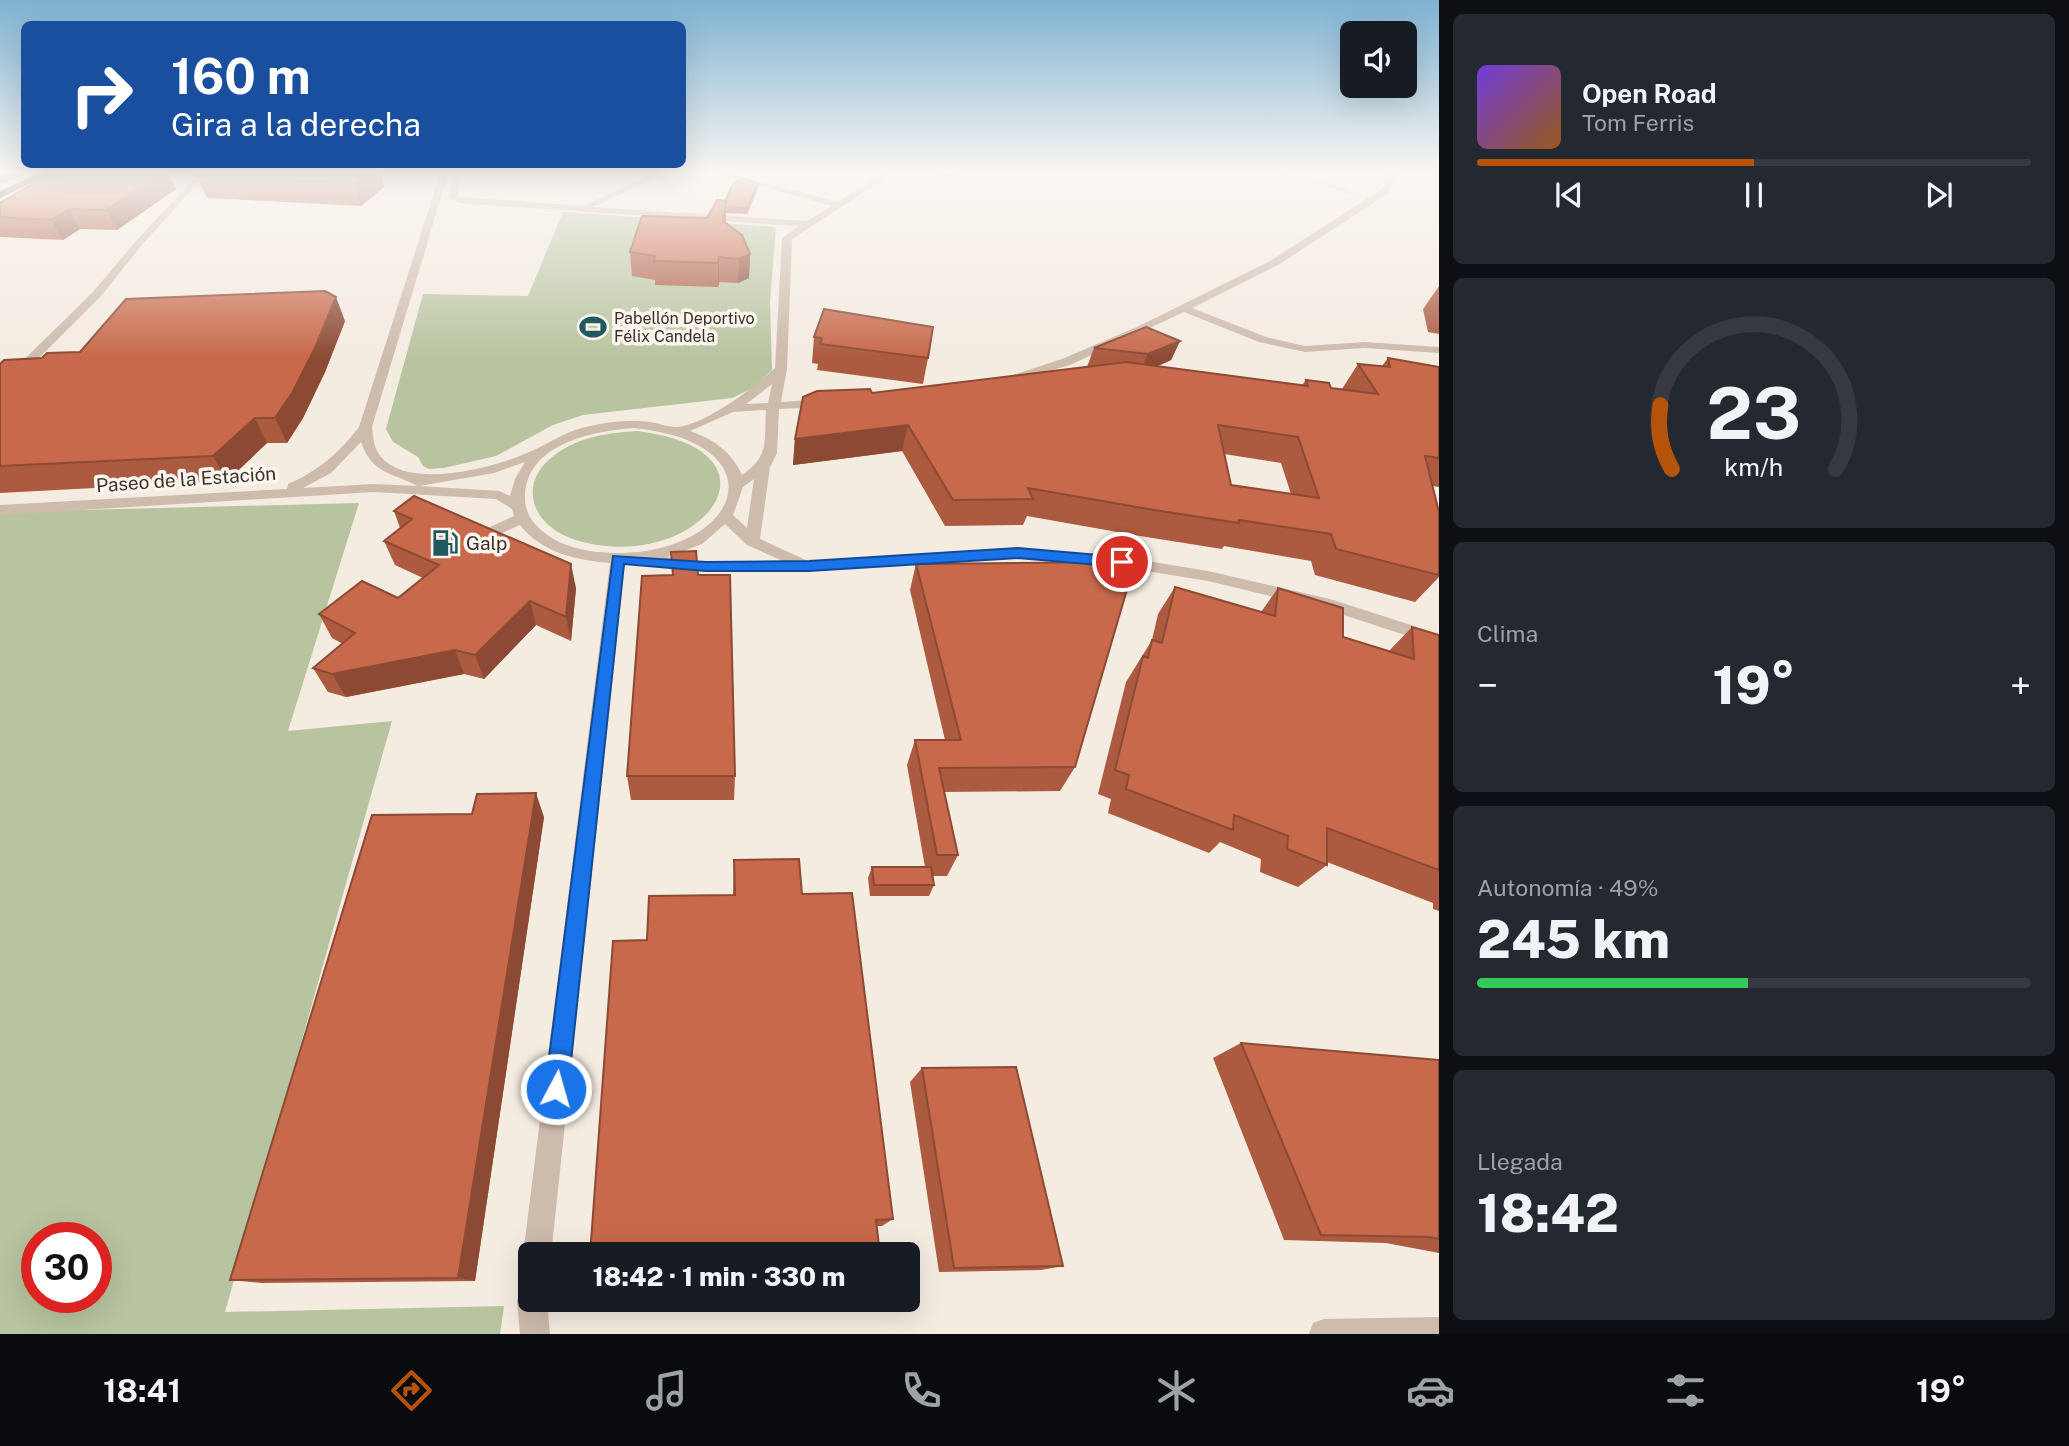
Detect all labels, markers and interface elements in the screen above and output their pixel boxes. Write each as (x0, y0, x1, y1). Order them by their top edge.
map controls (1340, 21, 1417, 98)
button: sound (1340, 21, 1417, 98)
text: 160 m (171, 47, 311, 105)
icon: right (56, 49, 147, 140)
text: Open Road (1582, 78, 1717, 109)
text: Gira a la derecha (171, 106, 421, 143)
text: Tom Ferris (1582, 109, 1694, 136)
icon: previous (1550, 176, 1588, 214)
icon: pause (1735, 176, 1773, 214)
icon: next (1920, 176, 1958, 214)
place label: Pabellón Deportivo Félix Candela (614, 309, 755, 346)
sports icon: Pabellón Deportivo Félix Candela (578, 312, 608, 342)
text: 23 (1707, 370, 1801, 455)
text: km/h (1725, 452, 1783, 482)
street label: Paseo de la Estación (95, 462, 277, 496)
fuel station icon: Galp (430, 528, 460, 558)
place label: Galp (466, 532, 507, 554)
pin (1092, 532, 1152, 592)
icon: arrive (1103, 543, 1141, 581)
text: Clima (1477, 620, 1538, 647)
text: 19° (1713, 655, 1795, 716)
text: − (1477, 663, 1498, 708)
text: + (2010, 663, 2031, 708)
text: Autonomía · 49% (1477, 874, 1659, 901)
text: 245 km (1477, 909, 1670, 970)
position arrow (519, 1052, 593, 1126)
text: Llegada (1477, 1148, 1563, 1175)
text: 18:42 (1477, 1183, 1619, 1244)
speed limit sign: 30 (21, 1222, 112, 1313)
text: 18:42 · 1 min · 330 m (592, 1261, 846, 1292)
icon: directions (387, 1366, 436, 1415)
icon: music (642, 1366, 691, 1415)
icon: phone (897, 1366, 946, 1415)
icon: climate (1152, 1366, 1201, 1415)
icon: car (1406, 1366, 1455, 1415)
icon: filters (1661, 1366, 1710, 1415)
text: 18:41 (103, 1372, 181, 1409)
text: 19° (1916, 1372, 1966, 1409)

